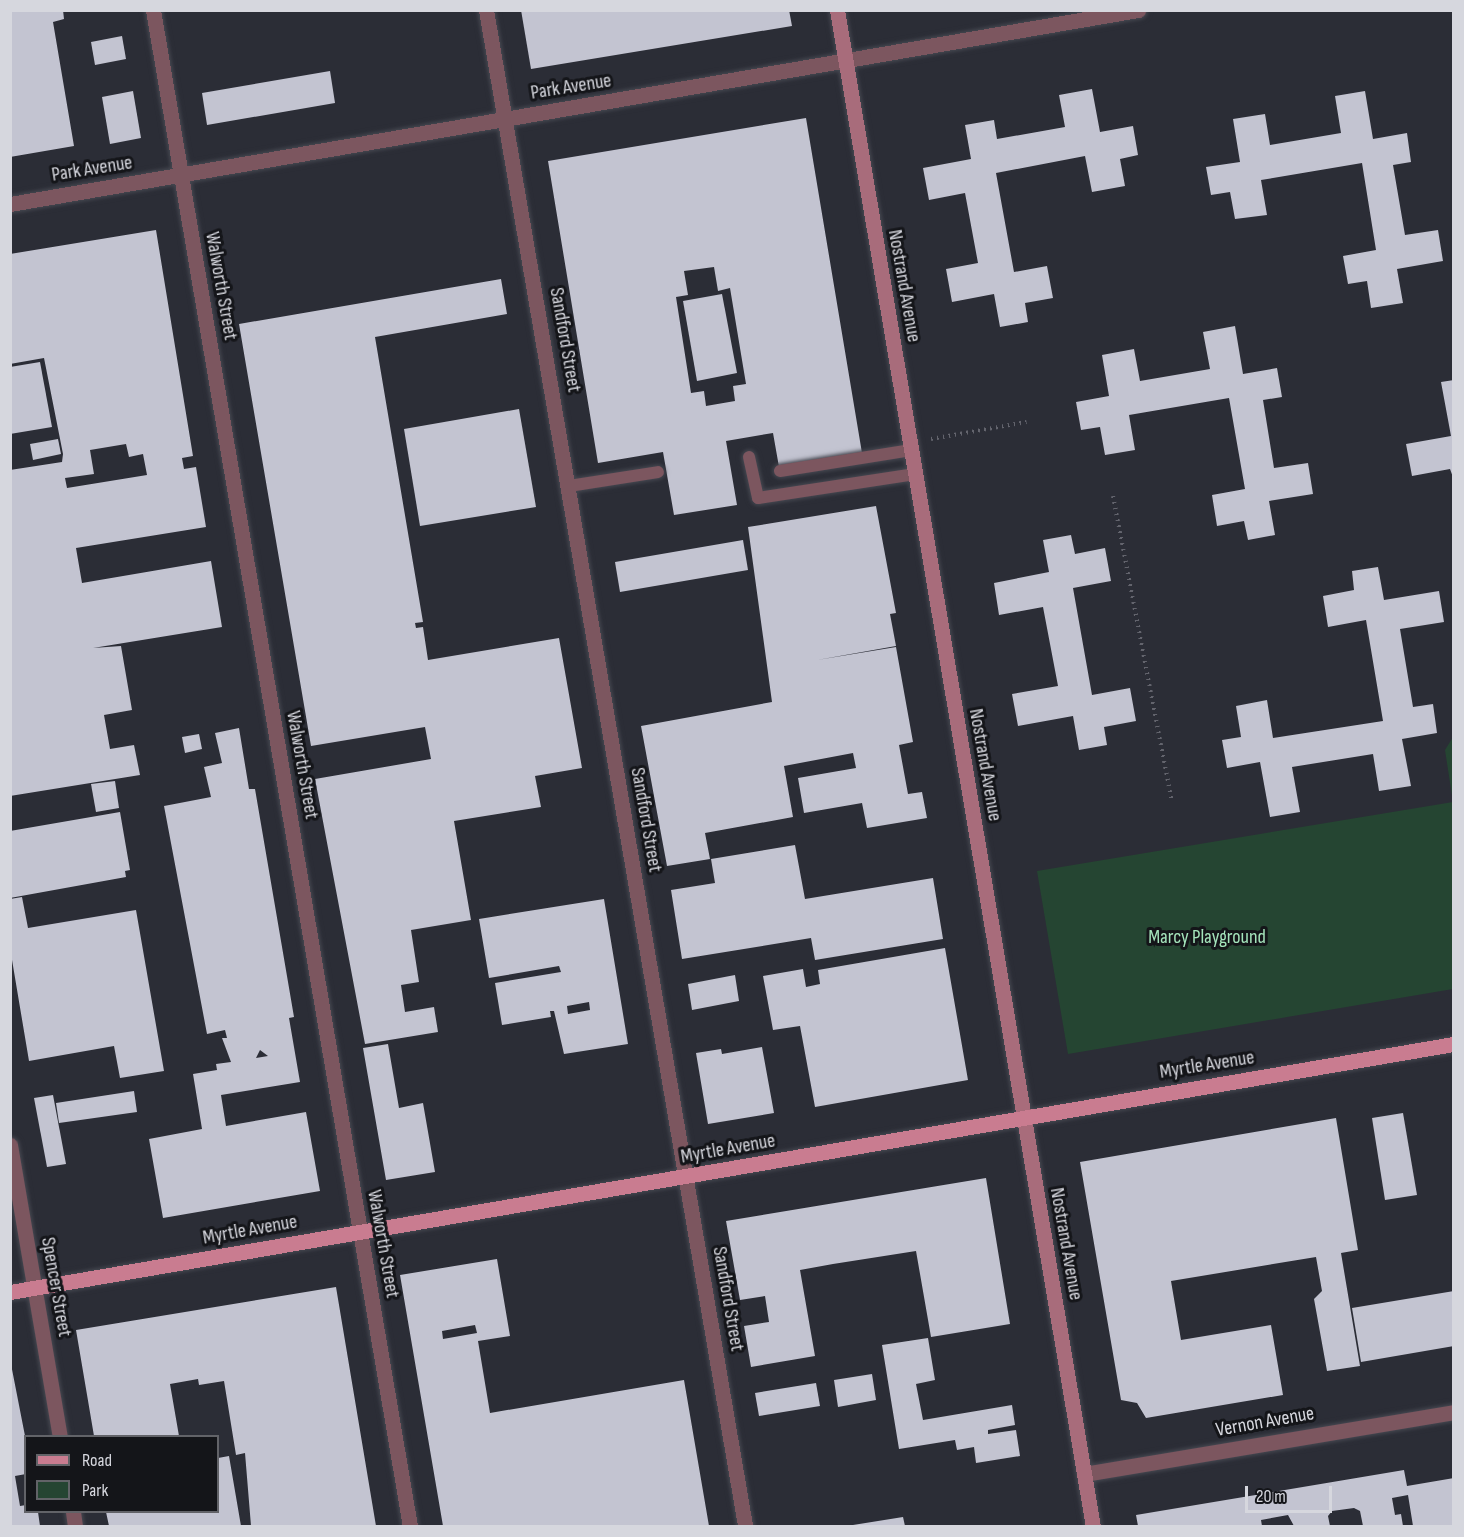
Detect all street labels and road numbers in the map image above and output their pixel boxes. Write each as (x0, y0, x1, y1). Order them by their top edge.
street label: Park Avenue (529, 69, 613, 105)
street label: Park Avenue (50, 151, 134, 187)
street label: Nostrand Avenue (882, 228, 926, 344)
street label: Walworth Street (200, 230, 242, 342)
street label: Sandford Street (544, 286, 586, 394)
street label: Nostrand Avenue (963, 707, 1007, 823)
street label: Walworth Street (281, 709, 323, 821)
street label: Sandford Street (625, 766, 667, 874)
street label: Myrtle Avenue (1158, 1046, 1256, 1084)
street label: Myrtle Avenue (679, 1129, 777, 1169)
street label: Nostrand Avenue (1044, 1186, 1088, 1302)
street label: Walworth Street (362, 1188, 404, 1300)
street label: Myrtle Avenue (201, 1210, 299, 1250)
street label: Spencer Street (35, 1235, 77, 1339)
street label: Sandford Street (707, 1245, 749, 1353)
street label: Vernon Avenue (1214, 1402, 1316, 1442)

